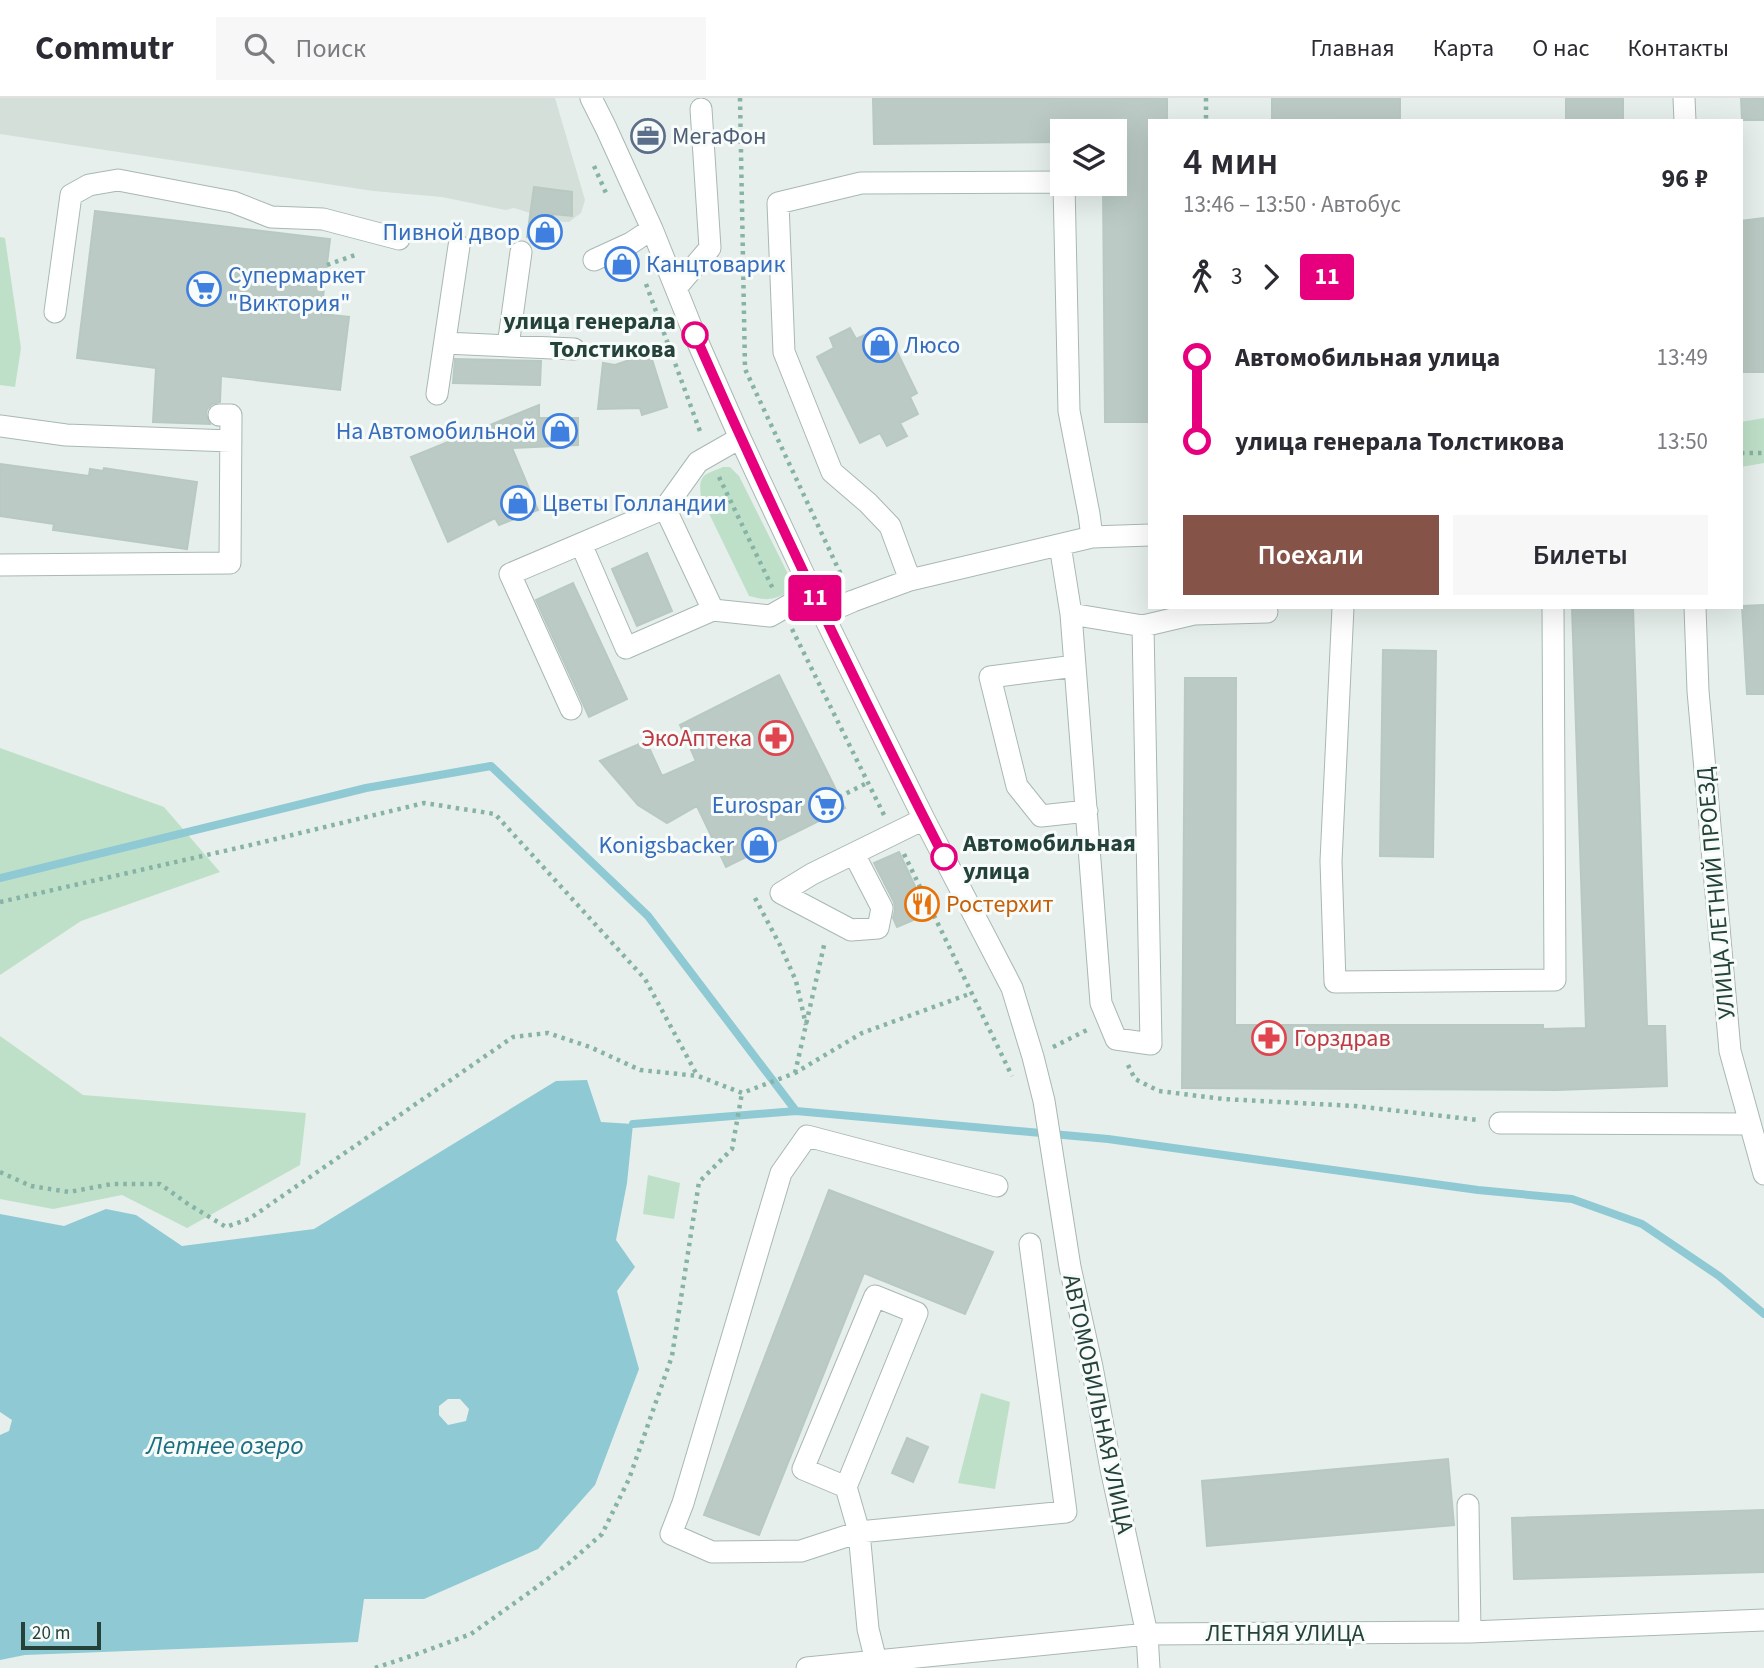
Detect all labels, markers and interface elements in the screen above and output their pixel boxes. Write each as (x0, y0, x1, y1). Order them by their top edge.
search box (216, 17, 706, 80)
text: Commutr (35, 25, 174, 72)
icon: search (240, 29, 278, 67)
text: Поиск (296, 30, 366, 67)
text: Главная (1310, 31, 1395, 66)
text: Карта (1433, 31, 1494, 66)
text: О нас (1532, 31, 1589, 66)
text: Контакты (1627, 31, 1729, 66)
office icon: МегаФон (629, 117, 667, 155)
place label: МегаФон (672, 119, 767, 154)
map controls (1050, 119, 1127, 196)
button: layers (1050, 119, 1127, 196)
text: 4 мин (1183, 135, 1278, 189)
text: 96 ₽ (1662, 160, 1708, 197)
text: 13:46 – 13:50 · Автобус (1183, 188, 1401, 221)
shop icon: Пивной двор (526, 213, 564, 251)
place label: Пивной двор (383, 215, 520, 250)
shop icon: Канцтоварик (603, 245, 641, 283)
place label: Канцтоварик (646, 247, 785, 282)
place label: Супермаркет "Виктория" (228, 258, 366, 321)
icon: walk (1183, 258, 1221, 296)
icon: forward (1252, 258, 1290, 296)
text: 11 (1314, 259, 1340, 294)
text: 3 (1231, 260, 1242, 293)
supermarket icon: Супермаркет "Виктория" (185, 270, 223, 308)
place label: улица генерала Толстикова (503, 304, 676, 367)
marker: улица генерала Толстикова (682, 322, 708, 348)
shop icon: Люсо (861, 326, 899, 364)
place label: Люсо (904, 328, 960, 363)
text: Автомобильная улица (1235, 339, 1500, 376)
text: 13:49 (1657, 341, 1708, 374)
shop icon: На Автомобильной (541, 412, 579, 450)
place label: На Автомобильной (336, 414, 536, 449)
text: улица генерала Толстикова (1235, 423, 1564, 460)
text: 13:50 (1657, 425, 1708, 458)
shop icon: Цветы Голландии (499, 484, 537, 522)
place label: Цветы Голландии (542, 486, 727, 521)
button: Поехали (1183, 515, 1439, 595)
button: Билеты (1453, 515, 1708, 595)
line badge: 11 (784, 575, 846, 621)
text: 11 (802, 580, 828, 615)
pharmacy icon: ЭкоАптека (757, 719, 795, 757)
place label: ЭкоАптека (641, 721, 752, 756)
street label: УЛИЦА ЛЕТНИЙ ПРОЕЗД (1688, 765, 1744, 1021)
supermarket icon: Eurospar (807, 786, 845, 824)
place label: Eurospar (712, 788, 803, 823)
shop icon: Konigsbacker (740, 826, 778, 864)
place label: Автомобильная улица (962, 826, 1136, 889)
place label: Konigsbacker (598, 828, 735, 863)
marker: Автомобильная улица (931, 844, 957, 870)
restaurant icon: Ростерхит (903, 885, 941, 923)
place label: Ростерхит (946, 887, 1054, 922)
pharmacy icon: Горздрав (1250, 1019, 1288, 1057)
place label: Горздрав (1294, 1021, 1391, 1056)
street label: АВТОМОБИЛЬНАЯ УЛИЦА (1053, 1271, 1143, 1537)
water label: Летнее озеро (144, 1427, 304, 1464)
street label: ЛЕТНЯЯ УЛИЦА (1205, 1616, 1365, 1651)
scale bar (21, 1619, 102, 1651)
text: 20 m (32, 1620, 70, 1647)

